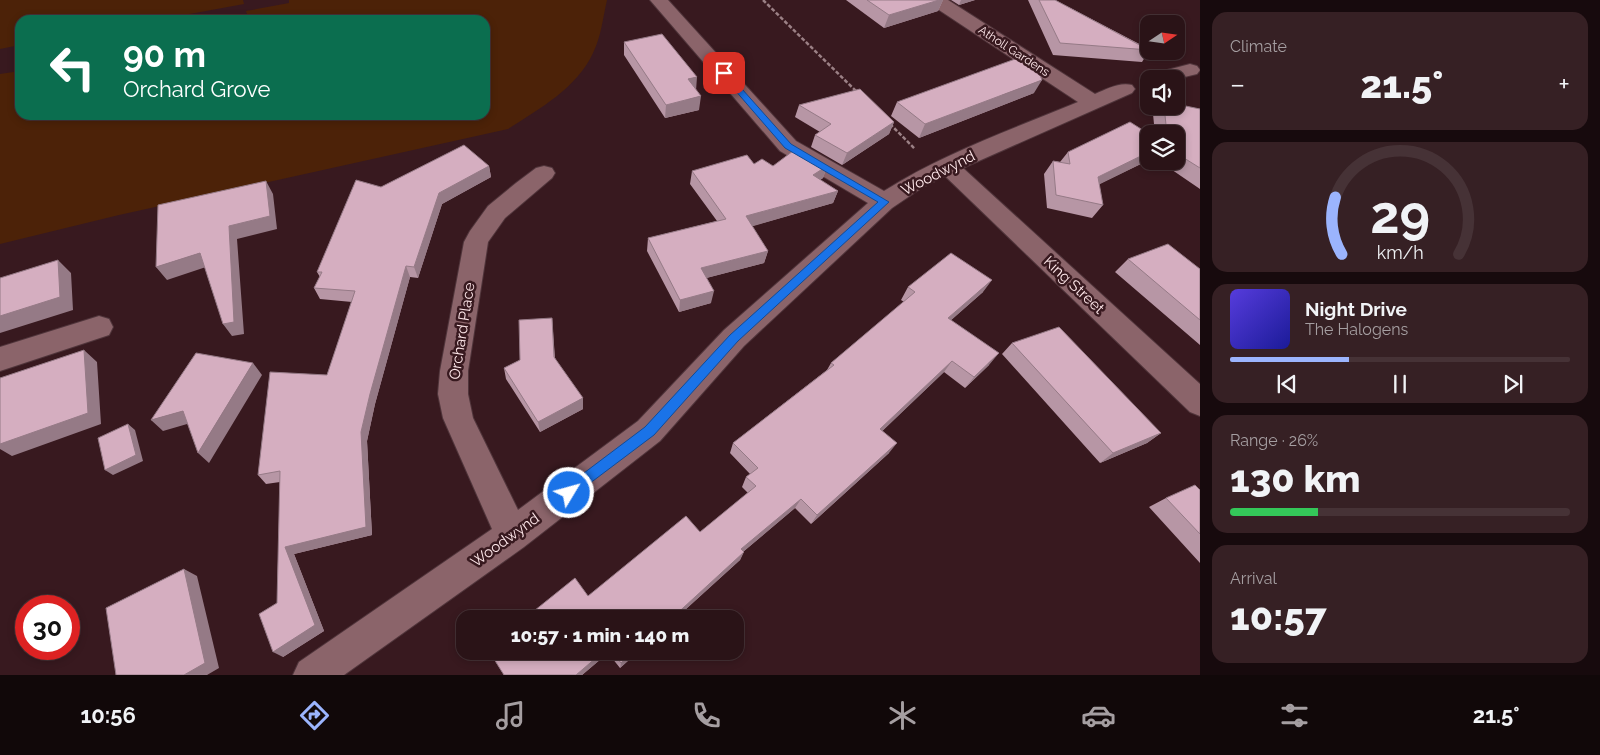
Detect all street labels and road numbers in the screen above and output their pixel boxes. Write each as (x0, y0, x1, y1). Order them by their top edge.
street label: Atholl Gardens (976, 23, 1052, 79)
street label: Woodwynd (898, 147, 978, 199)
street label: King Street (1040, 252, 1108, 318)
street label: Orchard Place (445, 281, 479, 381)
street label: Woodwynd (467, 509, 543, 571)

